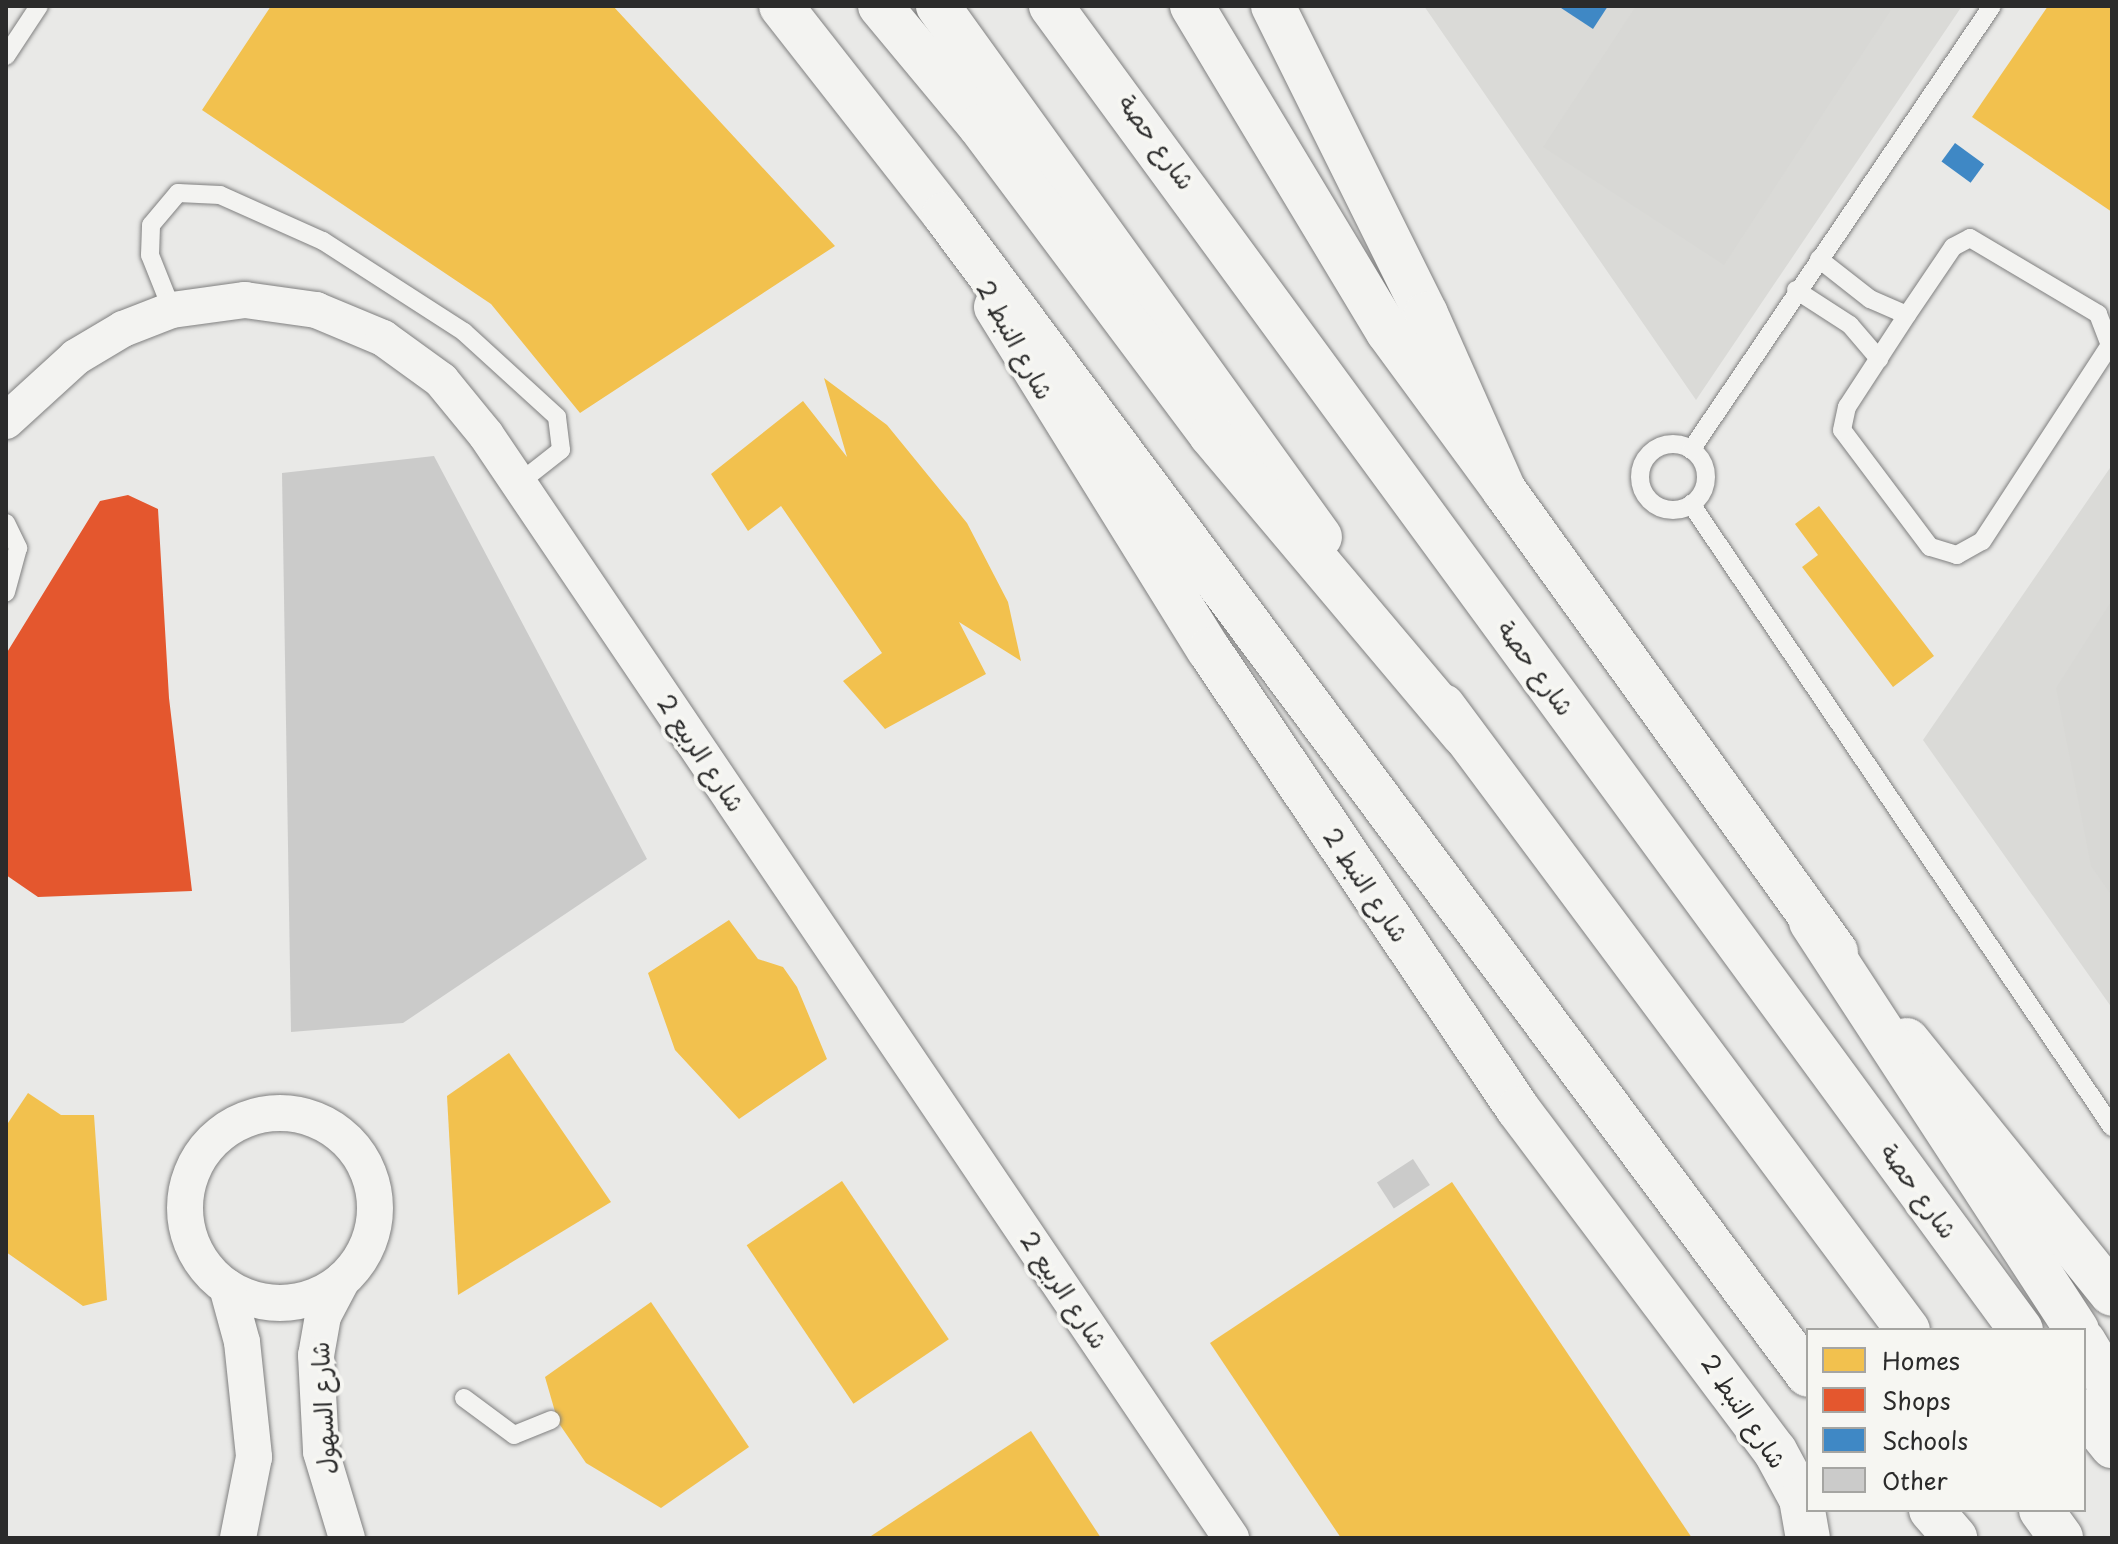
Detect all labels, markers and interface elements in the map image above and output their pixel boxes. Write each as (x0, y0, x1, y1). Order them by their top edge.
street label: شارع حصة (1113, 89, 1201, 195)
street label: شارع النبط 2 (971, 276, 1059, 404)
street label: شارع حصة (1492, 615, 1580, 721)
street label: شارع الربيع 2 (651, 689, 751, 817)
street label: شارع النبط 2 (1317, 822, 1415, 948)
street label: شارع حصة (1875, 1138, 1963, 1244)
street label: شارع الربيع 2 (1014, 1226, 1114, 1354)
legend (1806, 1328, 2086, 1512)
street label: شارع السهول (305, 1341, 341, 1475)
text: Homes (1882, 1342, 1960, 1378)
street label: شارع النبط 2 (1695, 1348, 1793, 1474)
text: Shops (1882, 1382, 1951, 1418)
text: Schools (1882, 1422, 1968, 1458)
text: Other (1882, 1462, 1948, 1498)

